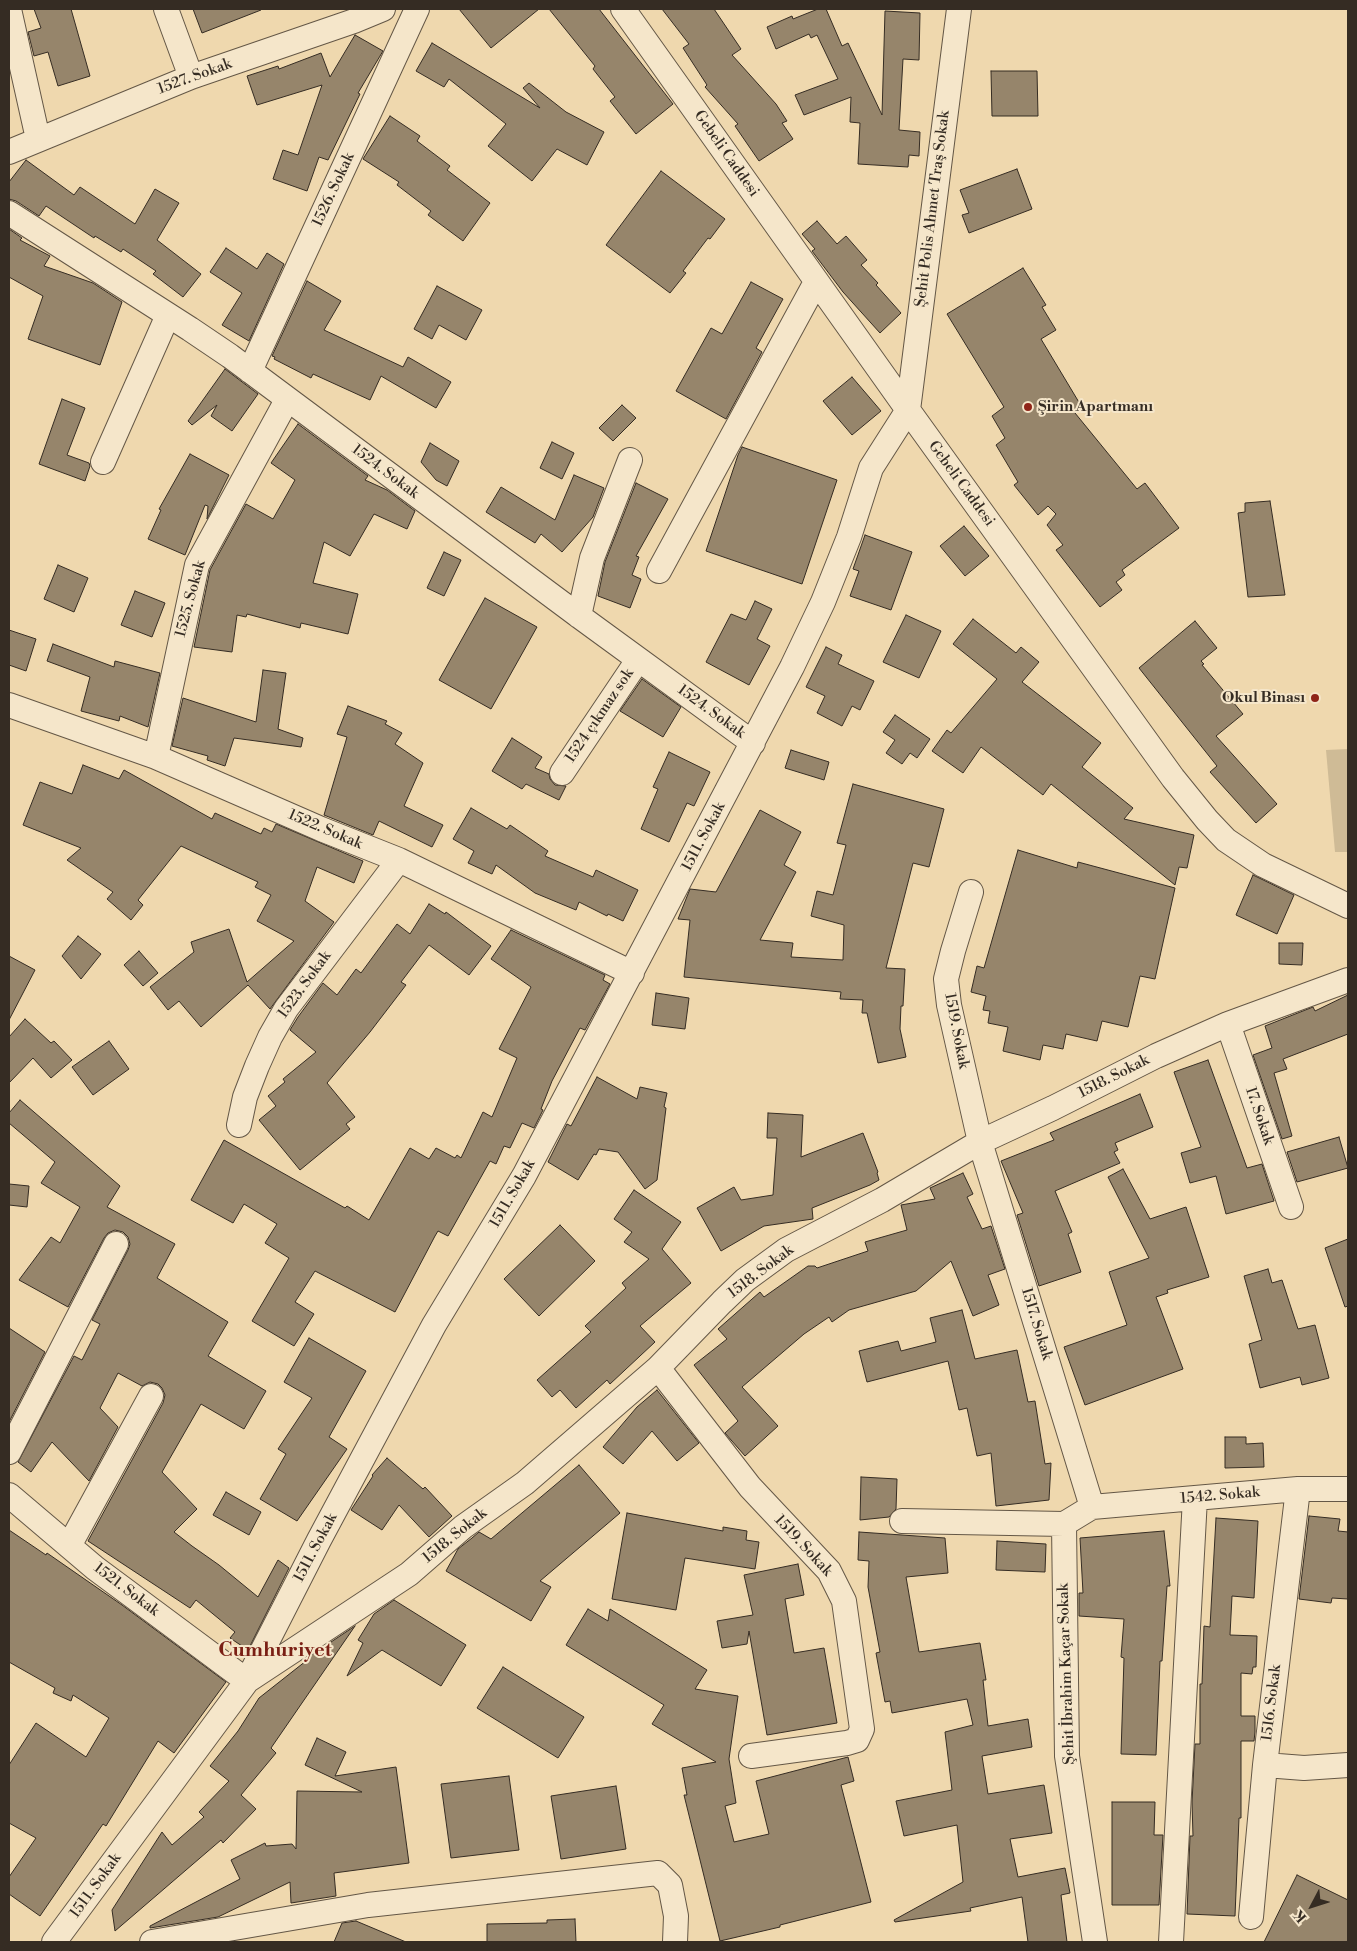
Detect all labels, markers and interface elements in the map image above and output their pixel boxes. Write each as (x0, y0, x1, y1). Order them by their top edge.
street label: 1527. Sokak (155, 55, 235, 99)
street label: Gebeli Caddesi (690, 107, 762, 201)
street label: Şehit Polis Ahmet Traş Sokak (912, 110, 954, 308)
street label: 1526. Sokak (309, 150, 359, 230)
place label: Şirin Apartmanı (1038, 398, 1153, 416)
marker: Şirin Apartmanı (1022, 401, 1034, 413)
street label: Gebeli Caddesi (924, 438, 998, 530)
street label: 1524. Sokak (348, 441, 422, 503)
street label: 1525. Sokak (172, 559, 210, 639)
street label: 1524 çıkmaz sok (562, 666, 638, 766)
street label: 1524. Sokak (674, 681, 748, 743)
place label: Okul Binası (1222, 689, 1305, 707)
marker: Okul Binası (1309, 692, 1321, 704)
street label: 1511. Sokak (678, 799, 730, 875)
street label: 1522. Sokak (285, 806, 365, 854)
street label: 1523. Sokak (275, 948, 335, 1022)
street label: 1519. Sokak (940, 991, 972, 1071)
street label: 1518. Sokak (1075, 1051, 1153, 1103)
street label: 17. Sokak (1241, 1085, 1277, 1147)
street label: 1511. Sokak (486, 1157, 540, 1231)
street label: 1518. Sokak (725, 1242, 797, 1302)
street label: 1517. Sokak (1016, 1286, 1056, 1362)
street label: 1542. Sokak (1179, 1484, 1261, 1508)
street label: 1518. Sokak (419, 1505, 491, 1567)
street label: 1511. Sokak (290, 1510, 342, 1586)
street label: 1519. Sokak (770, 1512, 836, 1580)
street label: 1521. Sokak (90, 1560, 162, 1620)
street label: Şehit İbrahim Kaçar Sokak (1055, 1583, 1079, 1765)
district label: Cumhuriyet (218, 1639, 332, 1663)
street label: 1516. Sokak (1258, 1664, 1286, 1742)
street label: 1511. Sokak (66, 1850, 126, 1922)
north arrow (1287, 1881, 1337, 1931)
text: K (1290, 1906, 1311, 1926)

